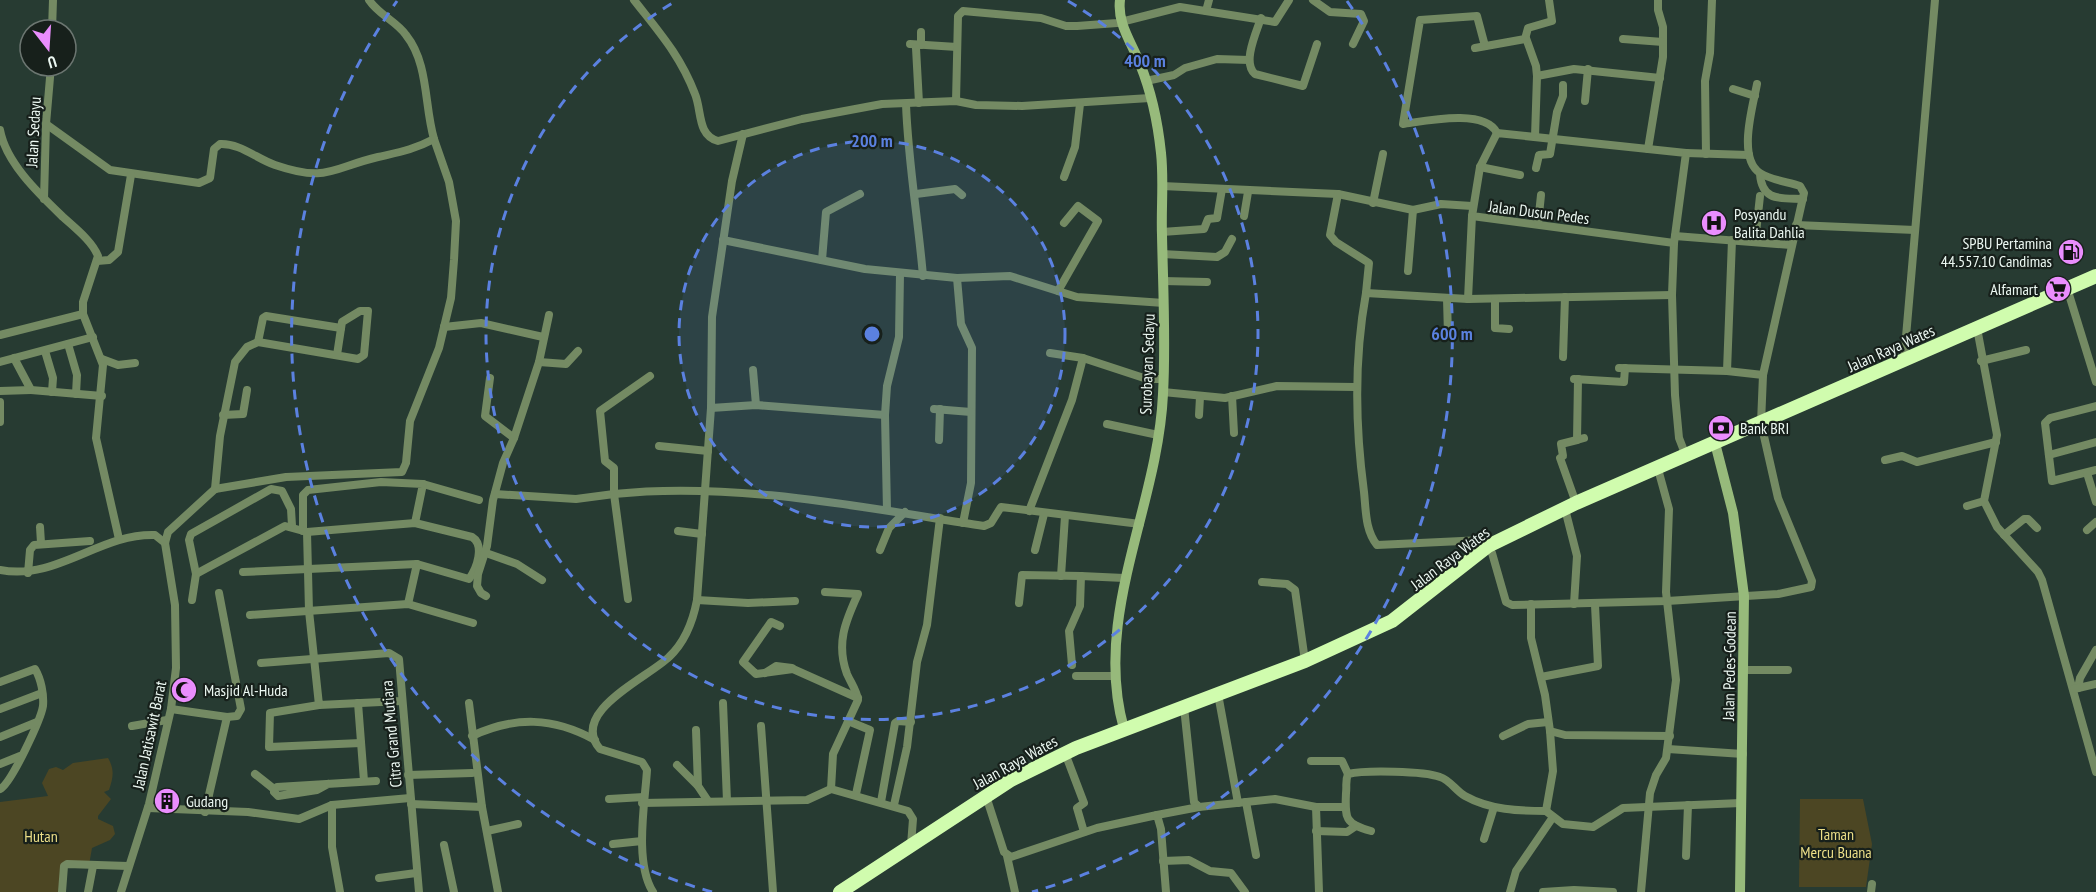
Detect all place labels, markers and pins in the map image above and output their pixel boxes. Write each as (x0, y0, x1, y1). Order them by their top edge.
place label: Posyandu Balita Dahlia (1734, 204, 1805, 242)
hospital icon: Posyandu Balita Dahlia (1699, 208, 1729, 238)
place label: SPBU Pertamina 44.557.10 Candimas (1941, 233, 2052, 271)
fuel station icon: SPBU Pertamina 44.557.10 Candimas (2056, 237, 2086, 267)
supermarket icon: Alfamart (2043, 274, 2073, 304)
place label: Alfamart (1990, 279, 2039, 299)
centre of rings (862, 324, 882, 344)
bank icon: Bank BRI (1706, 413, 1736, 443)
place label: Bank BRI (1740, 418, 1789, 438)
mosque icon: Masjid Al-Huda (169, 675, 199, 705)
place label: Masjid Al-Huda (204, 680, 288, 700)
building icon: Gudang (152, 786, 182, 816)
place label: Gudang (186, 791, 228, 811)

